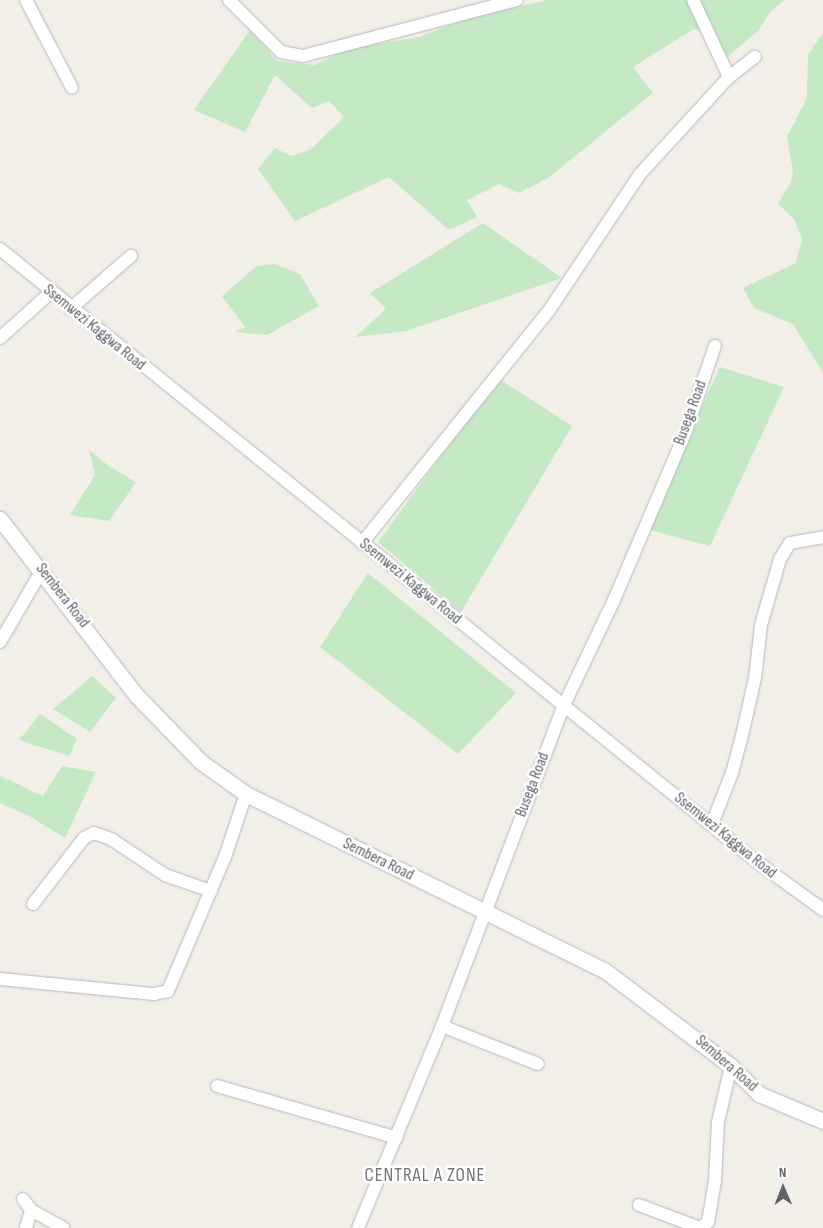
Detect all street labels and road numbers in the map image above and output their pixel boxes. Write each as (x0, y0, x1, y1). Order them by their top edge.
street label: Ssemwezi Kaggwa Road (39, 281, 149, 375)
street label: Busega Road (670, 378, 712, 448)
street label: Ssemwezi Kaggwa Road (355, 535, 465, 629)
street label: Sembera Road (31, 560, 93, 632)
street label: Busega Road (512, 750, 554, 820)
street label: Ssemwezi Kaggwa Road (670, 789, 780, 883)
street label: Sembera Road (339, 835, 417, 885)
street label: Sembera Road (691, 1032, 761, 1096)

